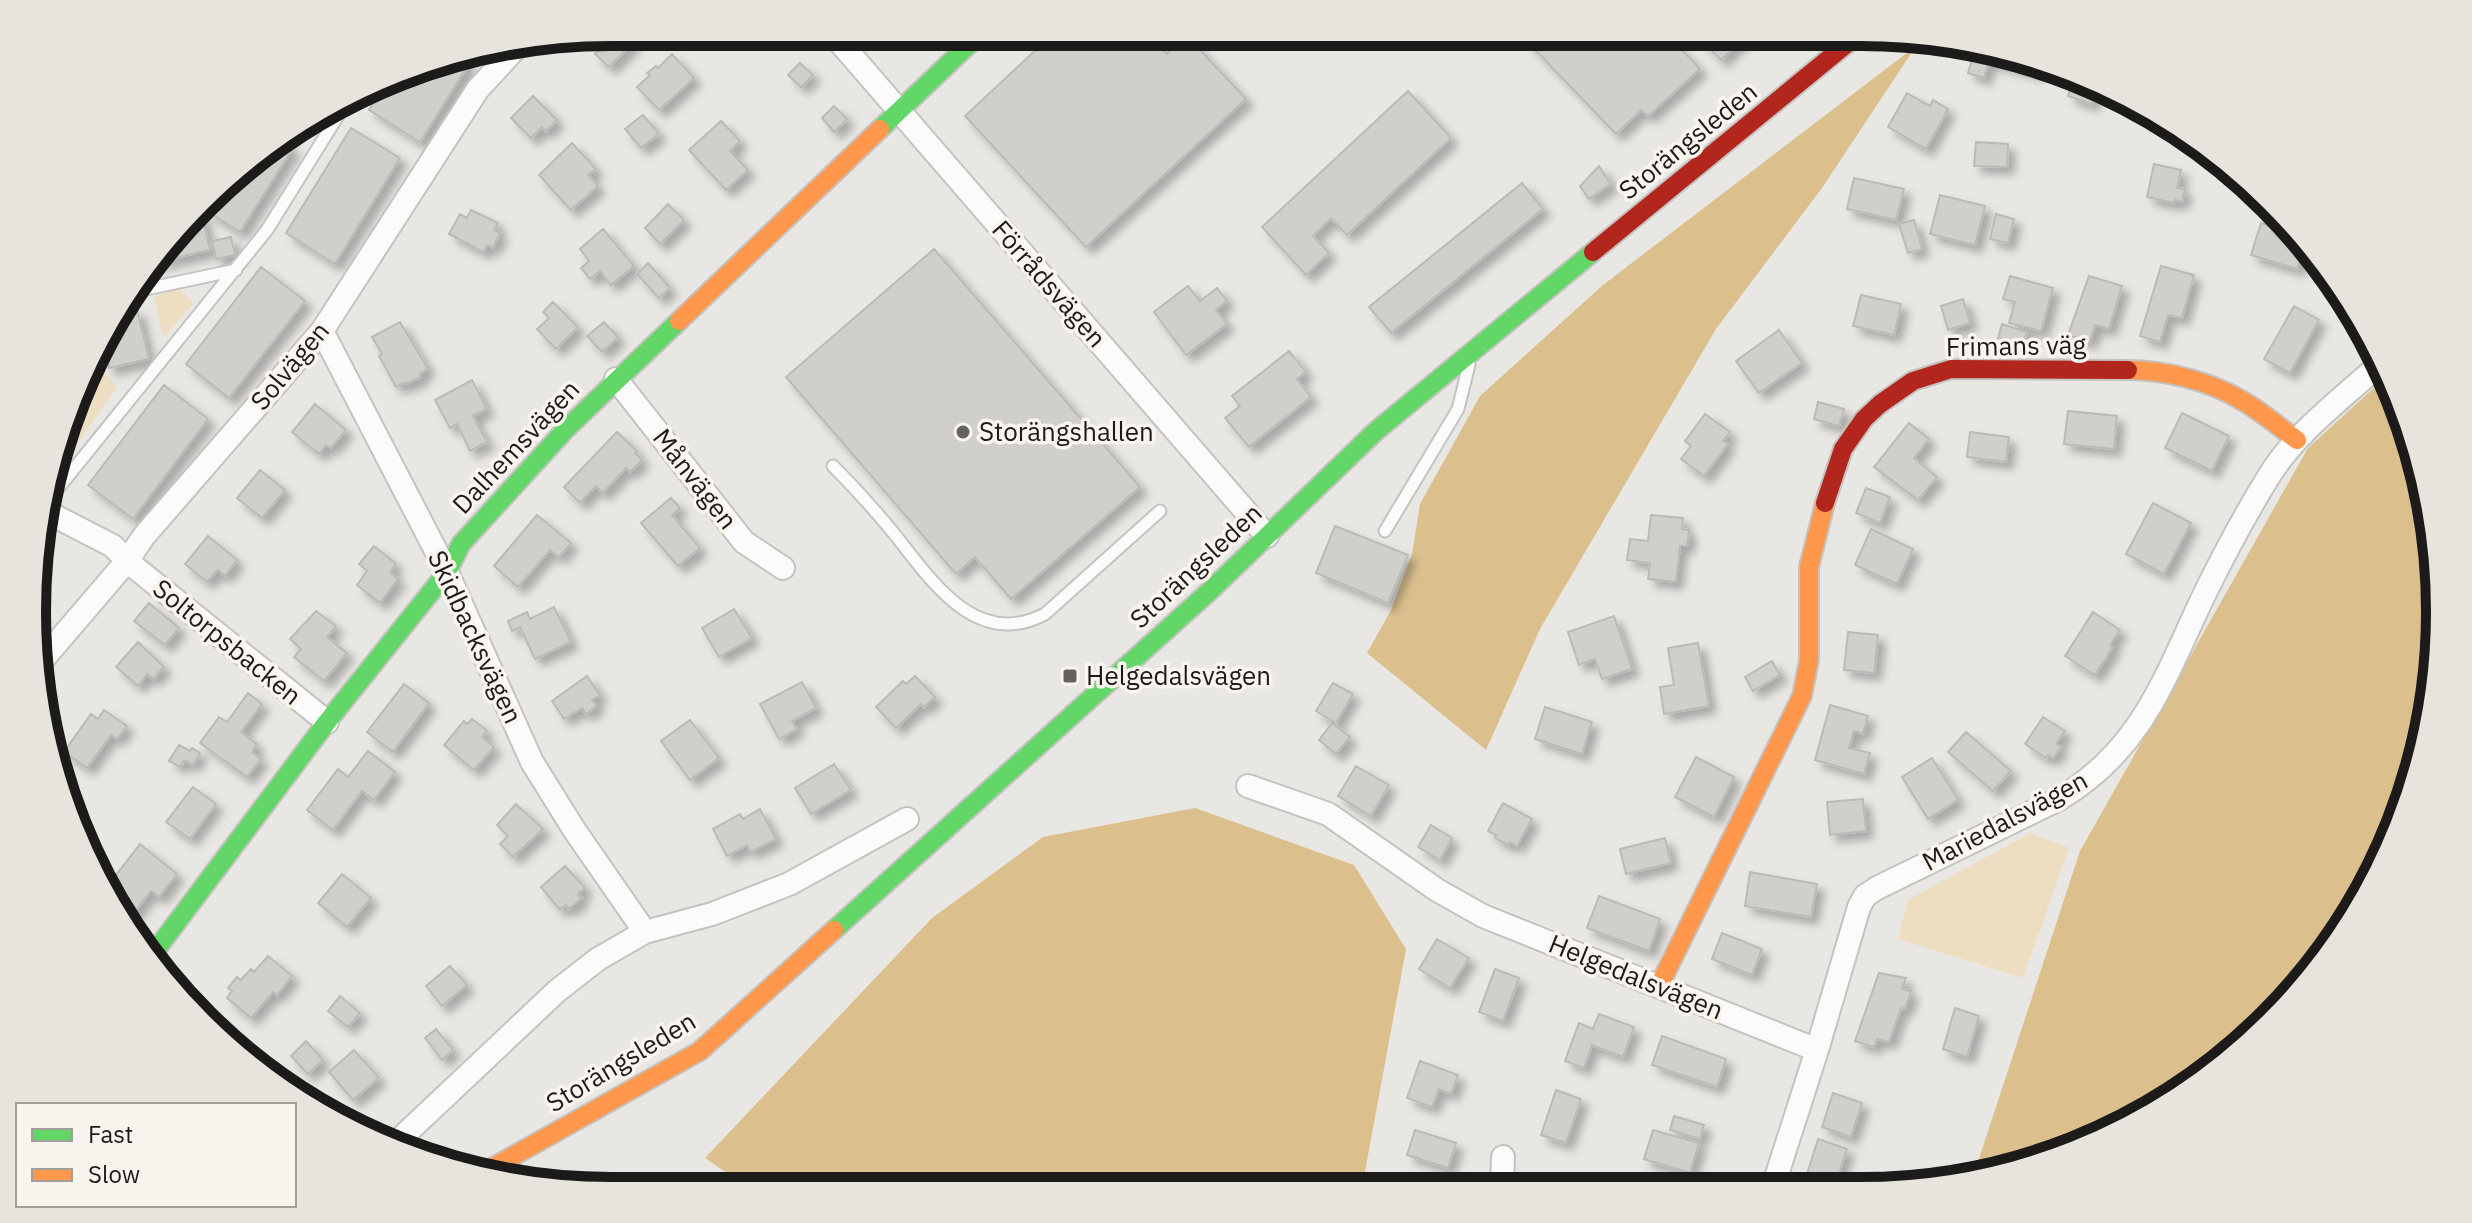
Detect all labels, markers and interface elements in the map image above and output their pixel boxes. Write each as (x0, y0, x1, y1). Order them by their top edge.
street label: Storängsleden (1611, 74, 1764, 206)
street label: Förrådsvägen (985, 213, 1114, 354)
street label: Solvägen (242, 314, 336, 417)
street label: Frimans väg (1946, 327, 2087, 363)
street label: Dalhemsvägen (444, 372, 586, 521)
place label: Storängshallen (979, 414, 1154, 448)
street label: Månvägen (646, 421, 746, 536)
marker: Storängshallen (954, 423, 972, 441)
street label: Storängsleden (1122, 495, 1269, 635)
street label: Skidbacksvägen (421, 545, 531, 729)
street label: Soltorpsbacken (146, 571, 309, 712)
place label: Helgedalsvägen (1086, 658, 1271, 692)
marker: Helgedalsvägen (1061, 667, 1079, 685)
street label: Mariedalsvägen (1916, 762, 2093, 878)
street label: Helgedalsvägen (1544, 926, 1729, 1026)
street label: Storängsleden (539, 1003, 702, 1119)
legend (16, 1103, 296, 1207)
text: Fast (88, 1118, 133, 1150)
text: Slow (88, 1158, 140, 1190)

